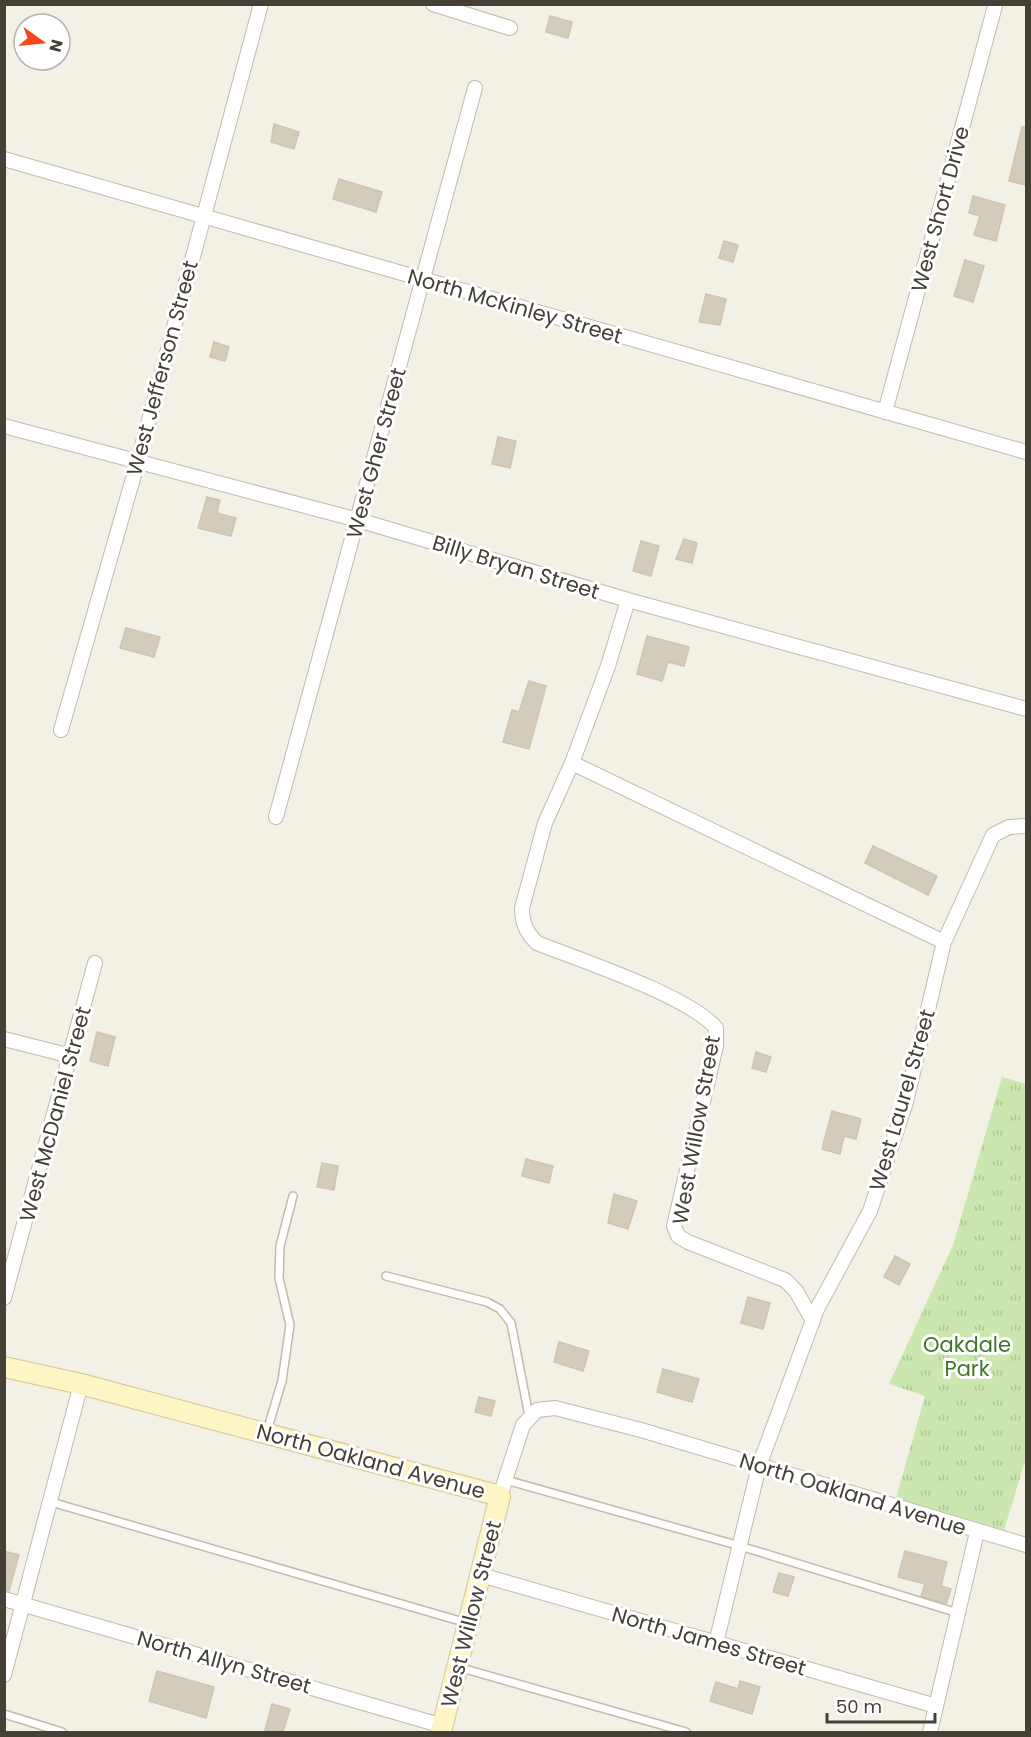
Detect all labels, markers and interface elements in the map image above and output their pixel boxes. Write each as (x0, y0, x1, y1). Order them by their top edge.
north arrow (12, 12, 72, 72)
text: N (43, 37, 69, 55)
street label: West Short Drive (904, 123, 976, 295)
street label: West Jefferson Street (119, 257, 205, 479)
street label: North McKinley Street (404, 261, 626, 351)
street label: West Gher Street (339, 365, 413, 541)
street label: Billy Bryan Street (429, 528, 603, 606)
street label: West McDaniel Street (12, 1003, 98, 1225)
street label: West Laurel Street (862, 1006, 942, 1194)
street label: West Willow Street (665, 1033, 727, 1227)
park label: Oakdale Park (923, 1330, 1011, 1383)
street label: North Oakland Avenue (253, 1416, 489, 1506)
street label: North Oakland Avenue (736, 1446, 970, 1542)
street label: West Willow Street (434, 1518, 508, 1710)
street label: North James Street (609, 1599, 809, 1683)
street label: North Allyn Street (134, 1623, 314, 1701)
scale bar (827, 1686, 935, 1724)
text: 50 m (836, 1694, 882, 1719)

